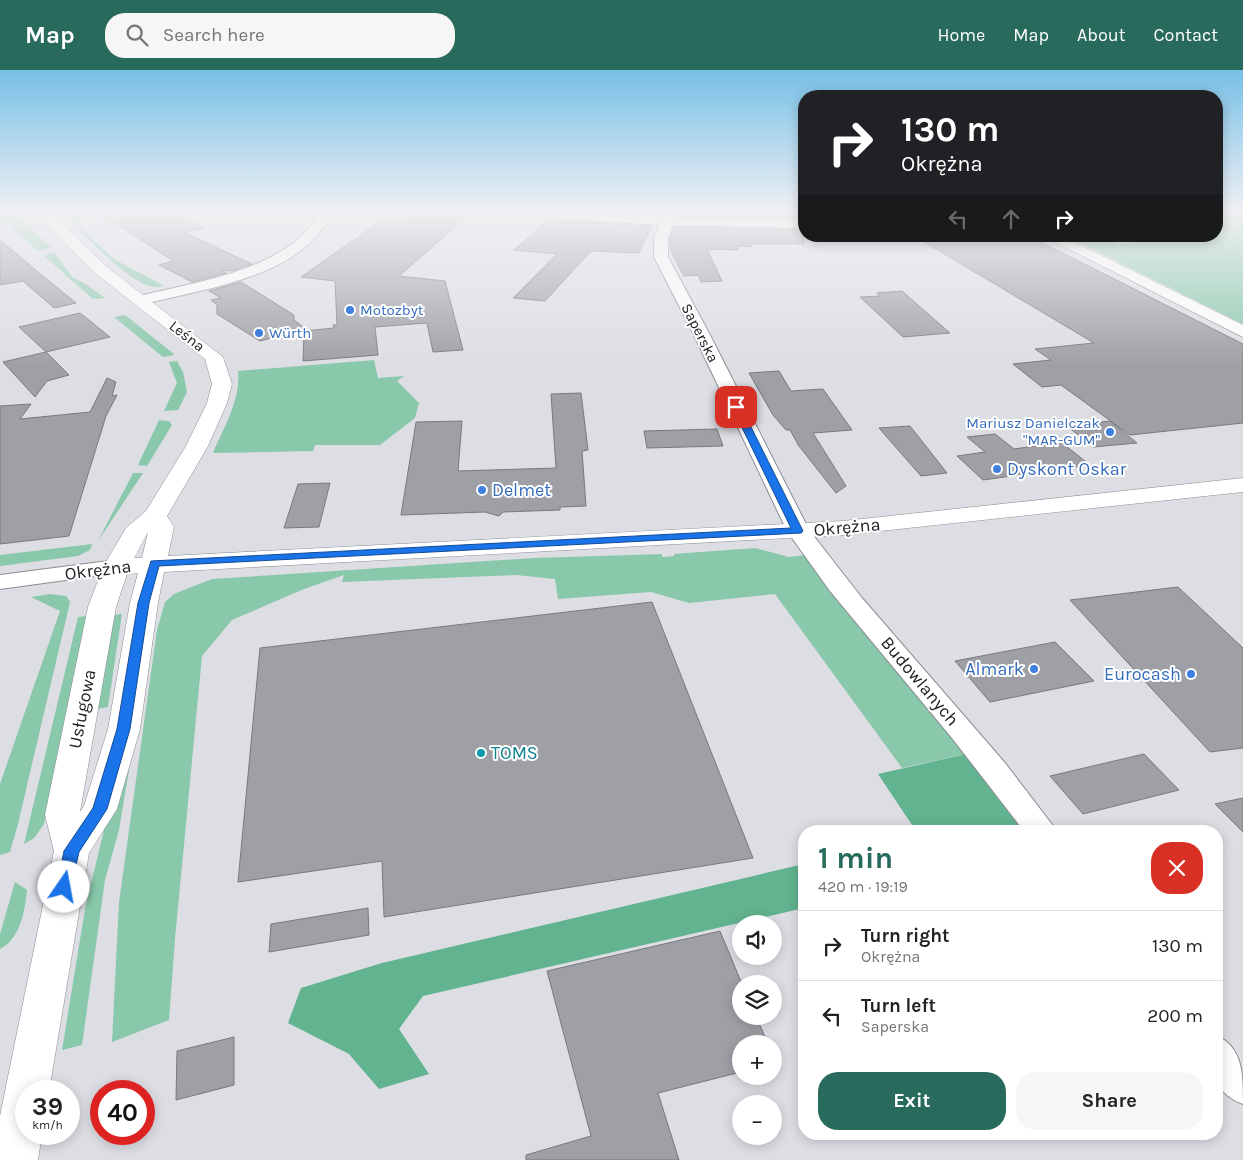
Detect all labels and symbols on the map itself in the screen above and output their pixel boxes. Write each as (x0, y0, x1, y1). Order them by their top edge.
street label: Saperska (677, 300, 723, 366)
place label: Motozbyt (360, 301, 424, 319)
marker: Motozbyt (344, 304, 356, 316)
street label: Leśna (166, 317, 208, 355)
place label: Würth (269, 324, 311, 342)
marker: Würth (253, 327, 265, 339)
pin (715, 386, 757, 428)
place label: Mariusz Danielczak "MAR-GUM" (966, 414, 1100, 449)
marker: Mariusz Danielczak "MAR-GUM" (1104, 426, 1116, 438)
place label: Dyskont Oskar (1007, 458, 1127, 480)
marker: Dyskont Oskar (991, 463, 1003, 475)
place label: Delmet (492, 479, 551, 501)
marker: Delmet (476, 484, 488, 496)
street label: Okrężna (813, 513, 881, 541)
street label: Okrężna (63, 555, 133, 585)
street label: Budowlanych (876, 632, 964, 730)
place label: Almark (965, 658, 1024, 680)
marker: Almark (1028, 663, 1040, 675)
place label: Eurocash (1104, 663, 1181, 685)
street label: Usługowa (64, 668, 100, 750)
marker: Eurocash (1185, 668, 1197, 680)
place label: TOMS (491, 742, 538, 764)
marker: TOMS (475, 747, 487, 759)
position arrow (37, 860, 89, 912)
speed limit sign: 40 (90, 1080, 155, 1145)

